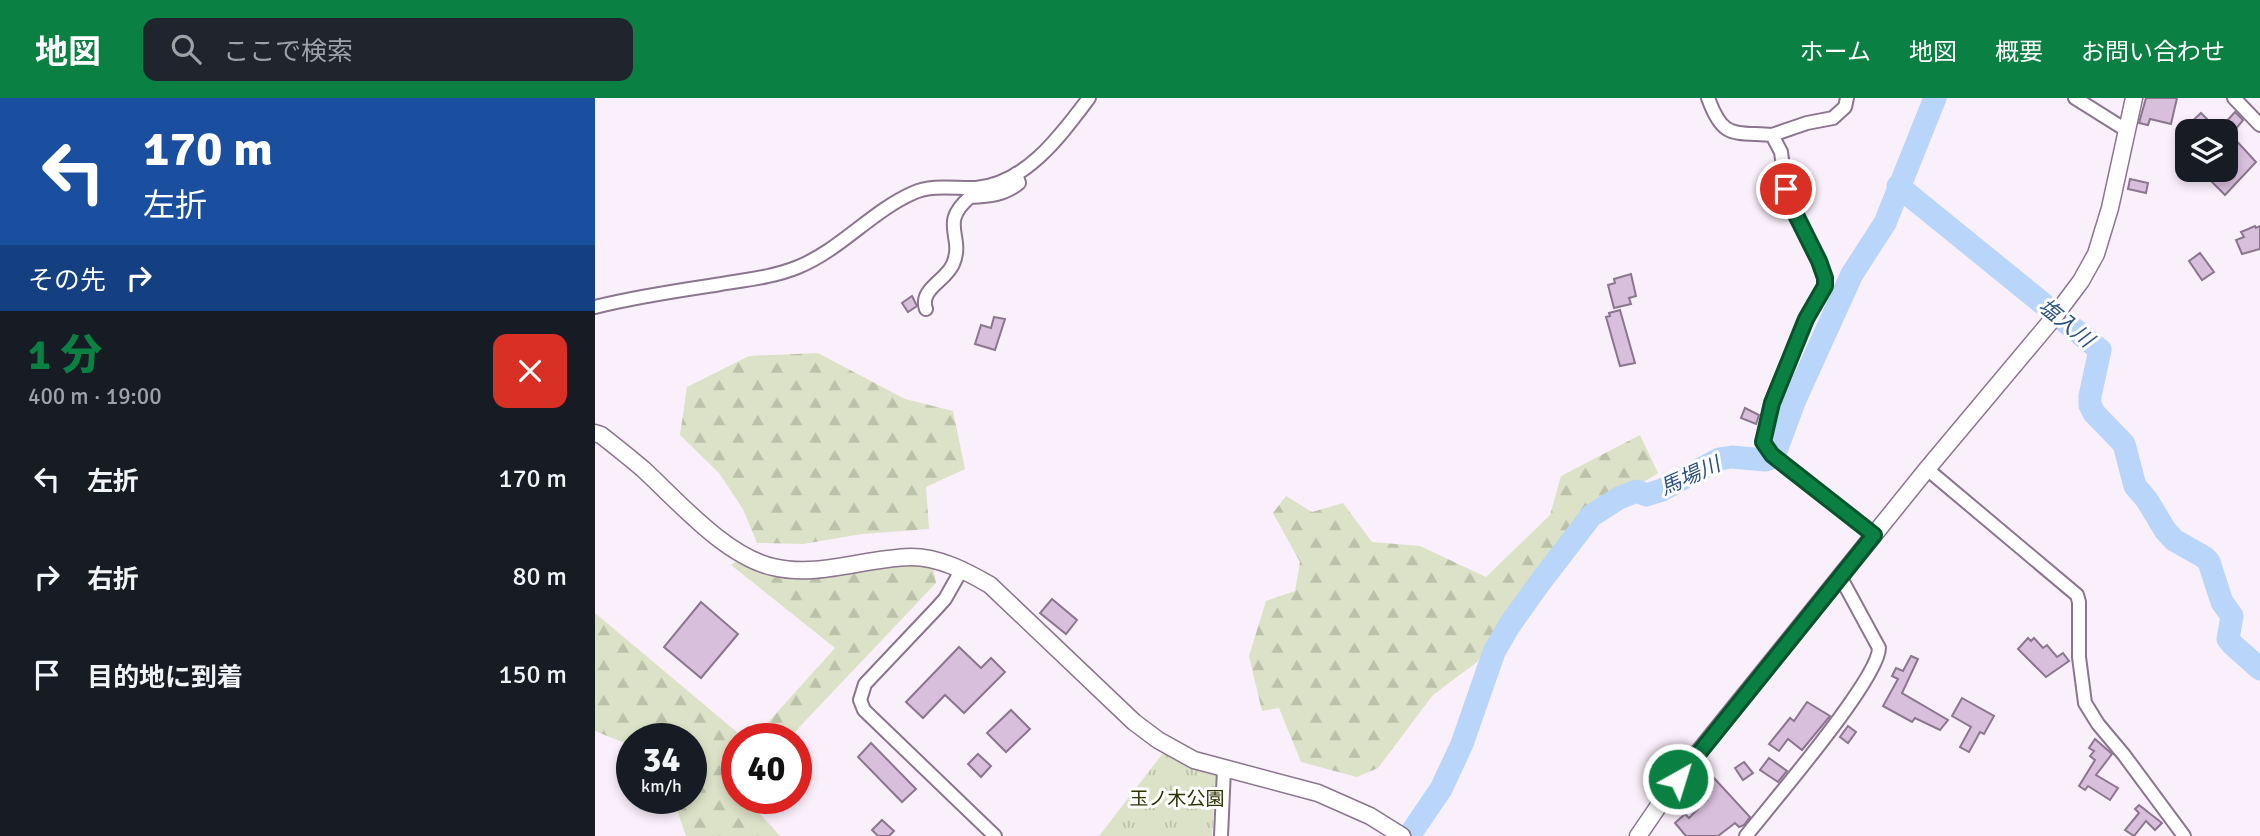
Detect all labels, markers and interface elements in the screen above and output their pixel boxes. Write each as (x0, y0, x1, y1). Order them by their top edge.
search box (143, 18, 633, 81)
icon: search (167, 30, 205, 68)
text: 地図 (35, 32, 101, 73)
text: ここで検索 (223, 36, 353, 68)
text: ホーム (1800, 37, 1871, 67)
text: 地図 (1909, 37, 1957, 67)
text: 概要 (1995, 37, 2043, 67)
text: お問い合わせ (2081, 37, 2225, 67)
text: 170 m (143, 119, 273, 179)
map controls (2175, 119, 2238, 182)
button: layers (2175, 119, 2238, 182)
icon: left (28, 126, 119, 217)
pin (1756, 159, 1816, 219)
icon: arrive (1767, 170, 1805, 208)
text: 左折 (143, 186, 207, 225)
icon: right (120, 259, 158, 297)
text: その先 (28, 265, 106, 297)
water label: 塩入川 (2033, 293, 2100, 354)
text: 1 分 (28, 330, 102, 381)
button: close (493, 334, 567, 408)
text: 400 m · 19:00 (28, 382, 162, 411)
water label: 馬場川 (1656, 450, 1726, 501)
icon: left (28, 460, 66, 498)
text: 170 m (498, 463, 567, 495)
text: 左折 (87, 466, 139, 498)
icon: right (28, 558, 66, 596)
text: 80 m (512, 561, 567, 593)
text: 右折 (87, 564, 139, 596)
icon: arrive (28, 656, 66, 694)
text: 150 m (498, 659, 567, 691)
text: 目的地に到着 (87, 662, 243, 694)
speed limit sign: 40 (721, 723, 812, 814)
text: 34 (643, 738, 680, 781)
position arrow (1641, 742, 1715, 816)
text: km/h (641, 775, 682, 797)
park label: 玉ノ木公園 (1129, 787, 1225, 811)

